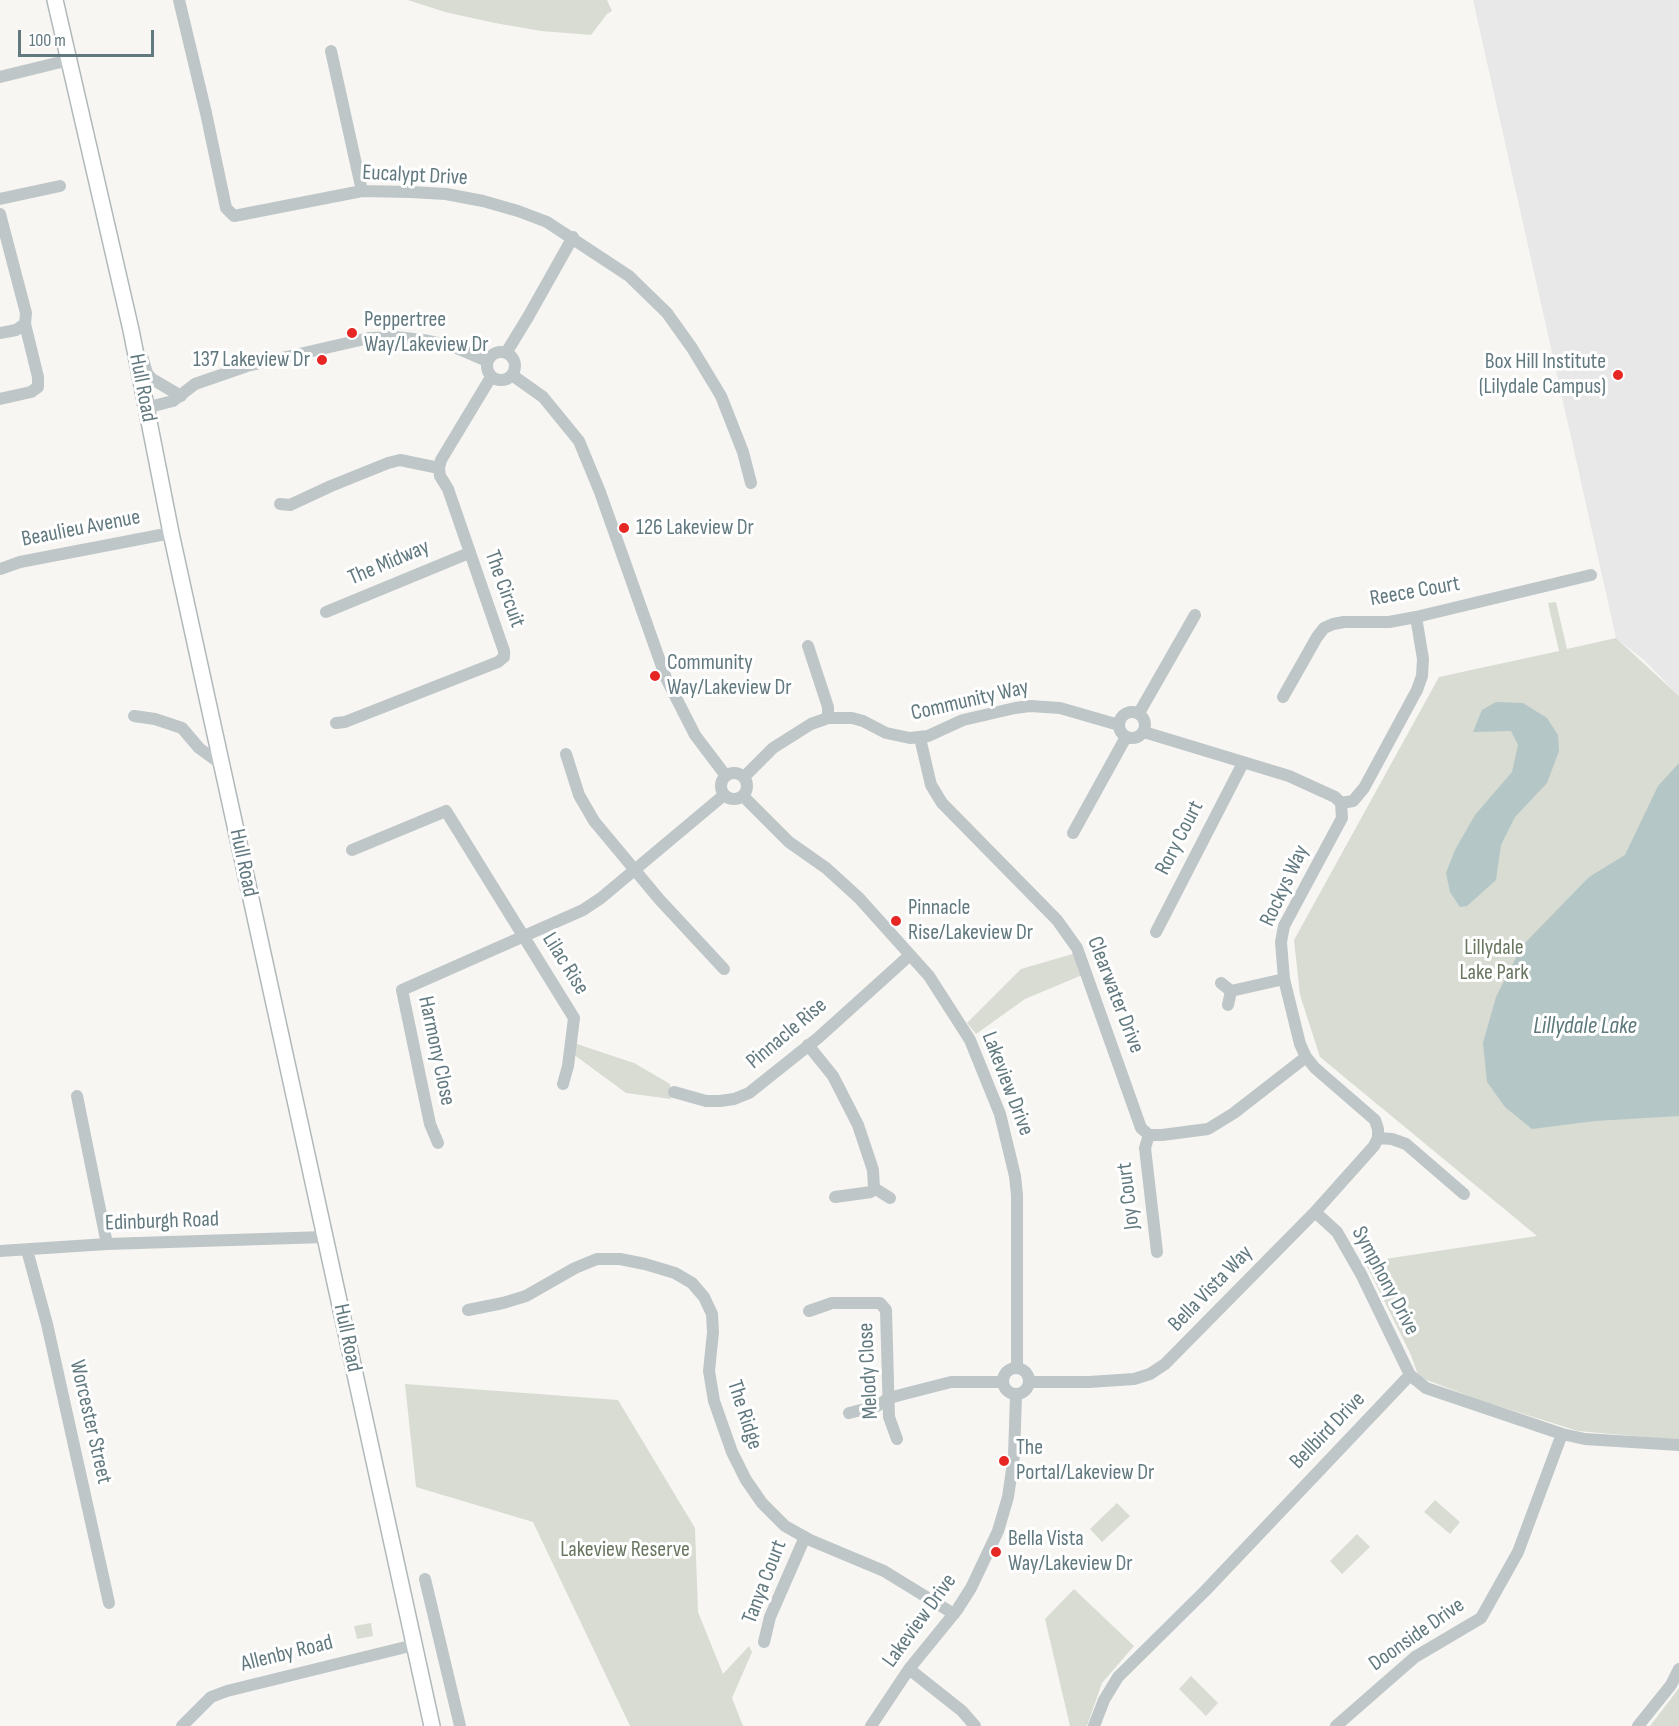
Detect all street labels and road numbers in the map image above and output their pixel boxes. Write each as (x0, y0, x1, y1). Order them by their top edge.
street label: Eucalypt Drive (362, 160, 468, 192)
street label: Hull Road (122, 352, 162, 424)
street label: Beaulieu Avenue (19, 505, 143, 553)
street label: The Midway (344, 534, 434, 592)
street label: The Circuit (478, 547, 530, 631)
street label: Reece Court (1368, 571, 1462, 613)
street label: Community Way (909, 675, 1031, 727)
street label: Rory Court (1150, 797, 1210, 879)
street label: Hull Road (223, 827, 263, 899)
street label: Rockys Way (1255, 841, 1315, 931)
street label: Lilac Rise (536, 928, 594, 1000)
street label: Clearwater Drive (1081, 933, 1149, 1057)
street label: Pinnacle Rise (741, 993, 833, 1075)
street label: Harmony Close (412, 994, 460, 1108)
street label: Lakeview Drive (975, 1028, 1039, 1140)
street label: Joy Court (1112, 1161, 1146, 1231)
street label: Edinburgh Road (105, 1207, 219, 1237)
street label: Symphony Drive (1345, 1222, 1425, 1340)
street label: Bella Vista Way (1163, 1240, 1259, 1338)
street label: Hull Road (327, 1302, 367, 1374)
street label: Melody Close (853, 1322, 885, 1420)
street label: Worcester Street (63, 1358, 117, 1486)
street label: The Ridge (720, 1377, 768, 1453)
street label: Bellbird Drive (1285, 1387, 1371, 1475)
street label: Tanya Court (737, 1536, 793, 1628)
street label: Lakeview Drive (877, 1569, 963, 1673)
street label: Doonside Drive (1364, 1593, 1470, 1677)
street label: Allenby Road (238, 1630, 336, 1678)

